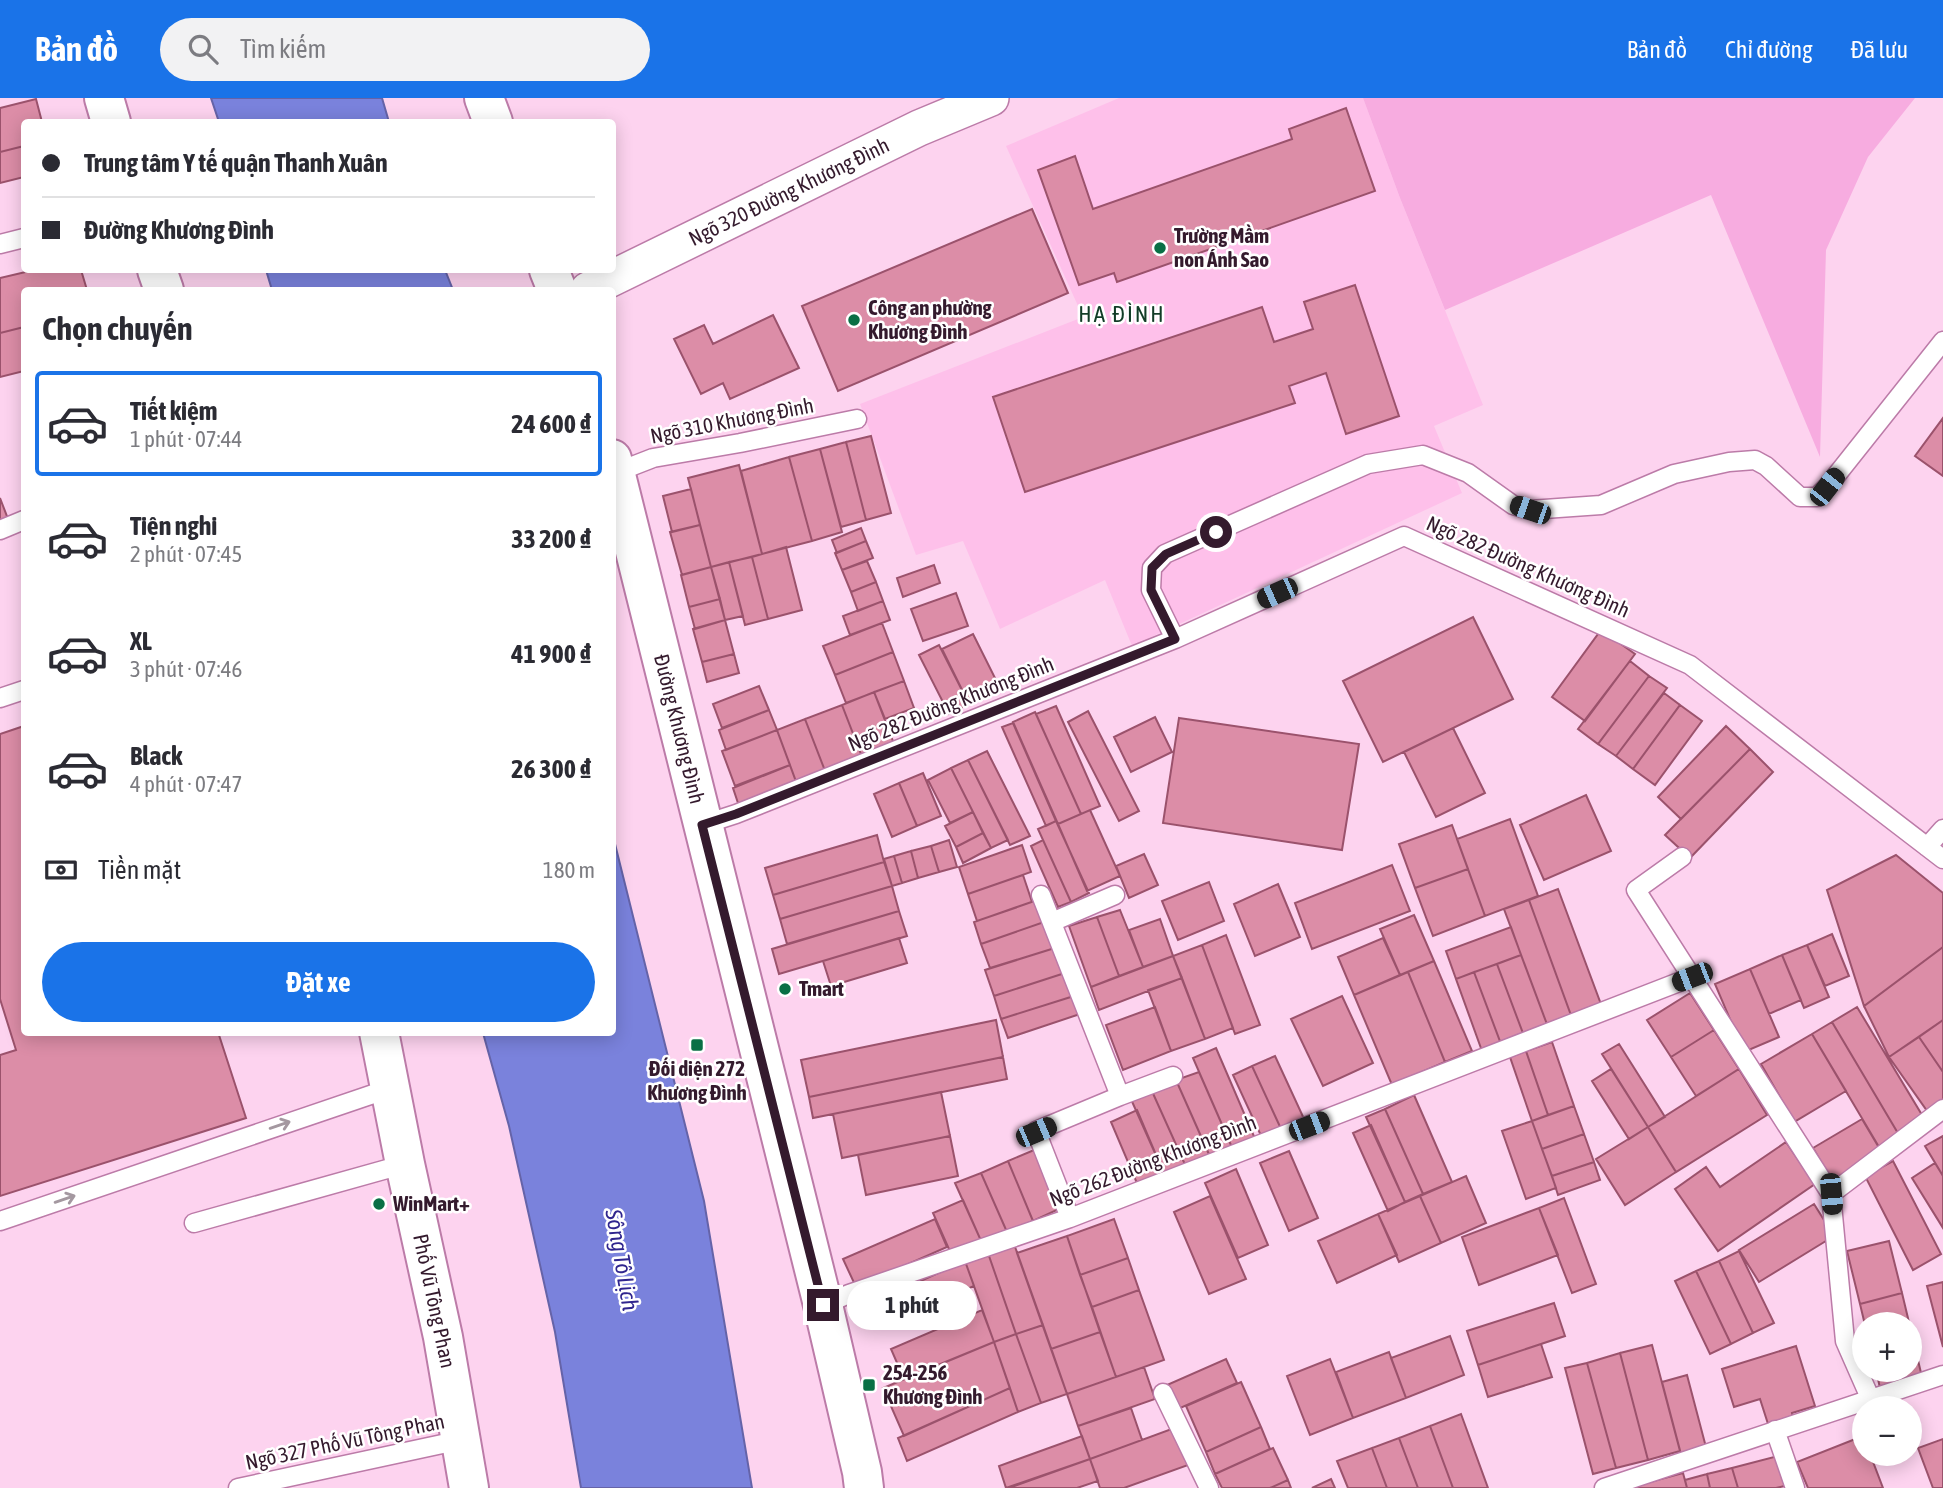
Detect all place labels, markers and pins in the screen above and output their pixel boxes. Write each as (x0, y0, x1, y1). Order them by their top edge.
place label: Trường Mầm non Ánh Sao (1174, 223, 1269, 271)
marker: Trường Mầm non Ánh Sao (1152, 240, 1168, 256)
place label: Công an phường Khương Đình (868, 295, 993, 343)
marker: Công an phường Khương Đình (846, 312, 862, 328)
place label: Tmart (799, 976, 844, 1000)
marker: Tmart (777, 981, 793, 997)
marker: Đối diện 272 Khương Đình (689, 1037, 705, 1053)
place label: Đối diện 272 Khương Đình (647, 1056, 747, 1104)
place label: WinMart+ (392, 1191, 470, 1215)
marker: WinMart+ (371, 1196, 387, 1212)
place label: 254-256 Khương Đình (883, 1360, 983, 1408)
marker: 254-256 Khương Đình (861, 1377, 877, 1393)

